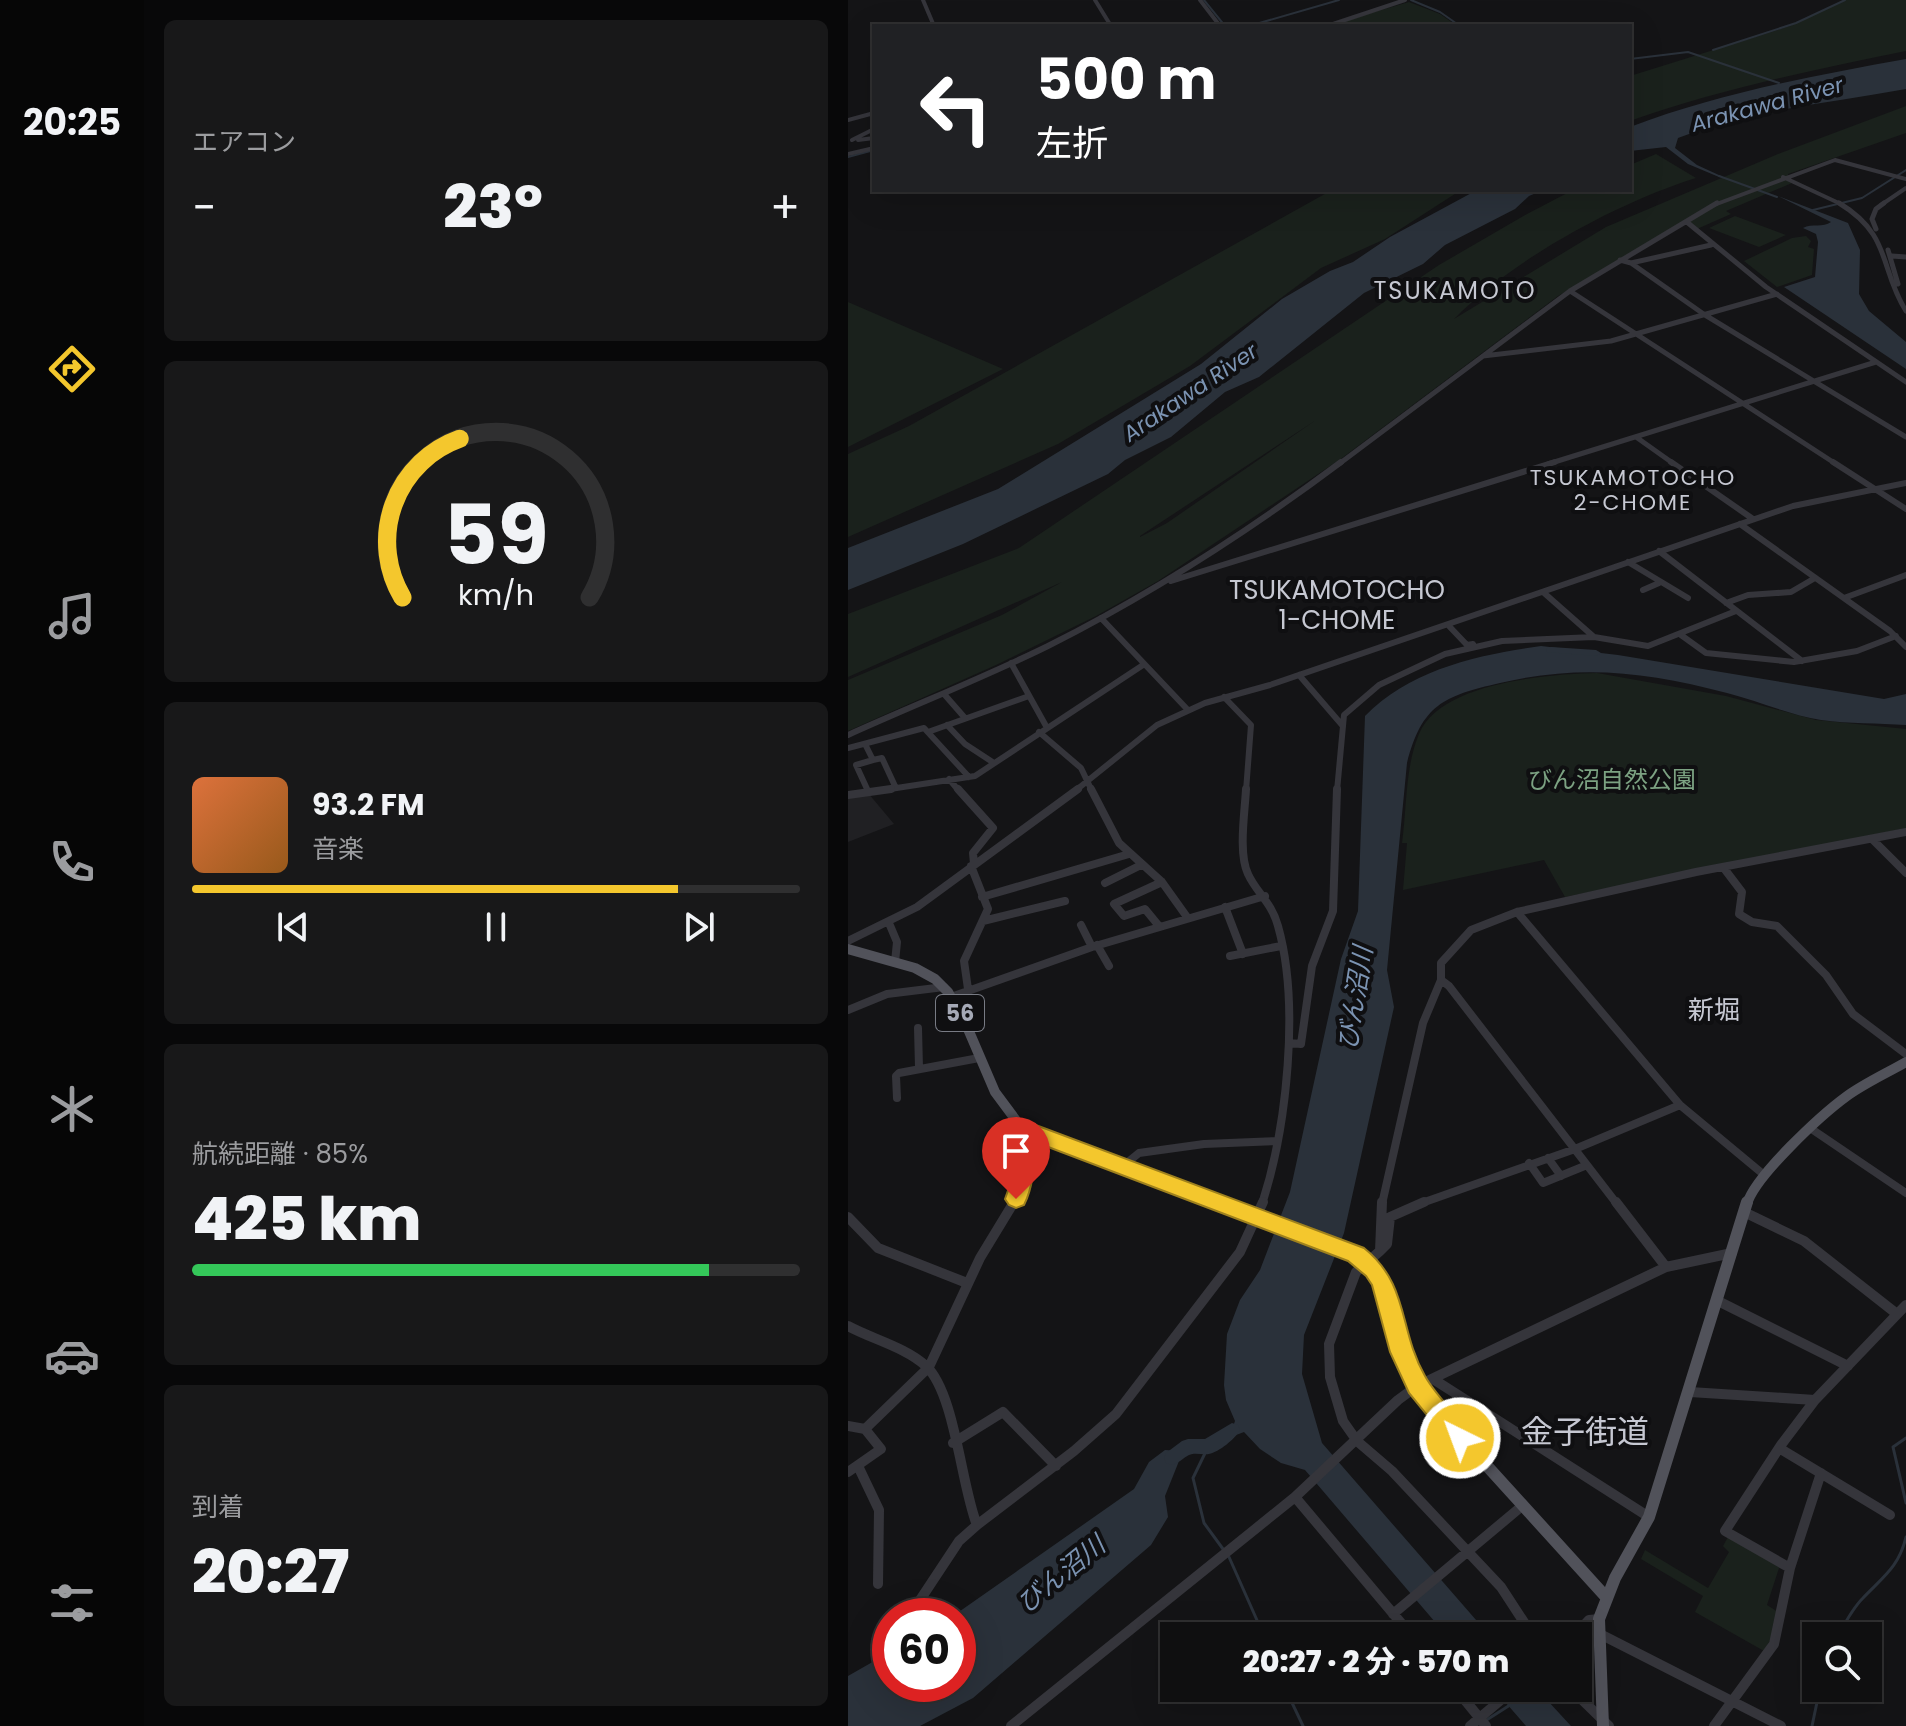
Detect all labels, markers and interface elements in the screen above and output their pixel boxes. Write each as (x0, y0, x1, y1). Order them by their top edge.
text: 500 m (1036, 40, 1217, 119)
icon: left (904, 56, 1008, 160)
water label: Arakawa River (1687, 69, 1848, 140)
text: 20:25 (23, 97, 121, 148)
text: 左折 (1036, 118, 1108, 169)
text: エアコン (192, 124, 296, 160)
text: 23° (443, 165, 543, 249)
text: − (192, 177, 216, 238)
text: + (770, 177, 800, 238)
district label: TSUKAMOTO (1373, 274, 1537, 307)
water label: Arakawa River (1116, 335, 1264, 450)
icon: directions (44, 341, 100, 397)
district label: TSUKAMOTOCHO 2-CHOME (1530, 462, 1736, 518)
text: 59 (443, 476, 549, 592)
district label: TSUKAMOTOCHO 1-CHOME (1229, 572, 1445, 638)
text: km/h (458, 575, 534, 615)
icon: music (44, 588, 100, 644)
park label: びん沼自然公園 (1528, 763, 1696, 796)
text: 93.2 FM (312, 783, 425, 826)
text: 音楽 (312, 831, 364, 867)
icon: phone (44, 834, 100, 890)
icon: previous (271, 905, 315, 949)
icon: pause (474, 905, 518, 949)
icon: next (677, 905, 721, 949)
water label: びん沼川 (1329, 941, 1381, 1052)
district label: 新堀 (1688, 992, 1740, 1028)
road number: 56 (936, 995, 984, 1031)
icon: climate (44, 1081, 100, 1137)
pin (982, 1117, 1050, 1199)
icon: arrive (994, 1129, 1038, 1173)
text: 航続距離 · 85% (192, 1136, 368, 1172)
text: 425 km (192, 1177, 421, 1261)
icon: car (44, 1328, 100, 1384)
position arrow (1418, 1396, 1502, 1480)
district label: 金子街道 (1521, 1409, 1649, 1454)
text: 到着 (192, 1489, 244, 1525)
water label: びん沼川 (1009, 1525, 1115, 1621)
text: 20:27 (192, 1530, 349, 1614)
icon: filters (44, 1575, 100, 1631)
speed limit sign: 60 (872, 1598, 976, 1702)
map controls (1802, 1622, 1882, 1702)
button: search (1802, 1622, 1882, 1702)
text: 20:27 · 2 分 · 570 m (1243, 1640, 1509, 1683)

